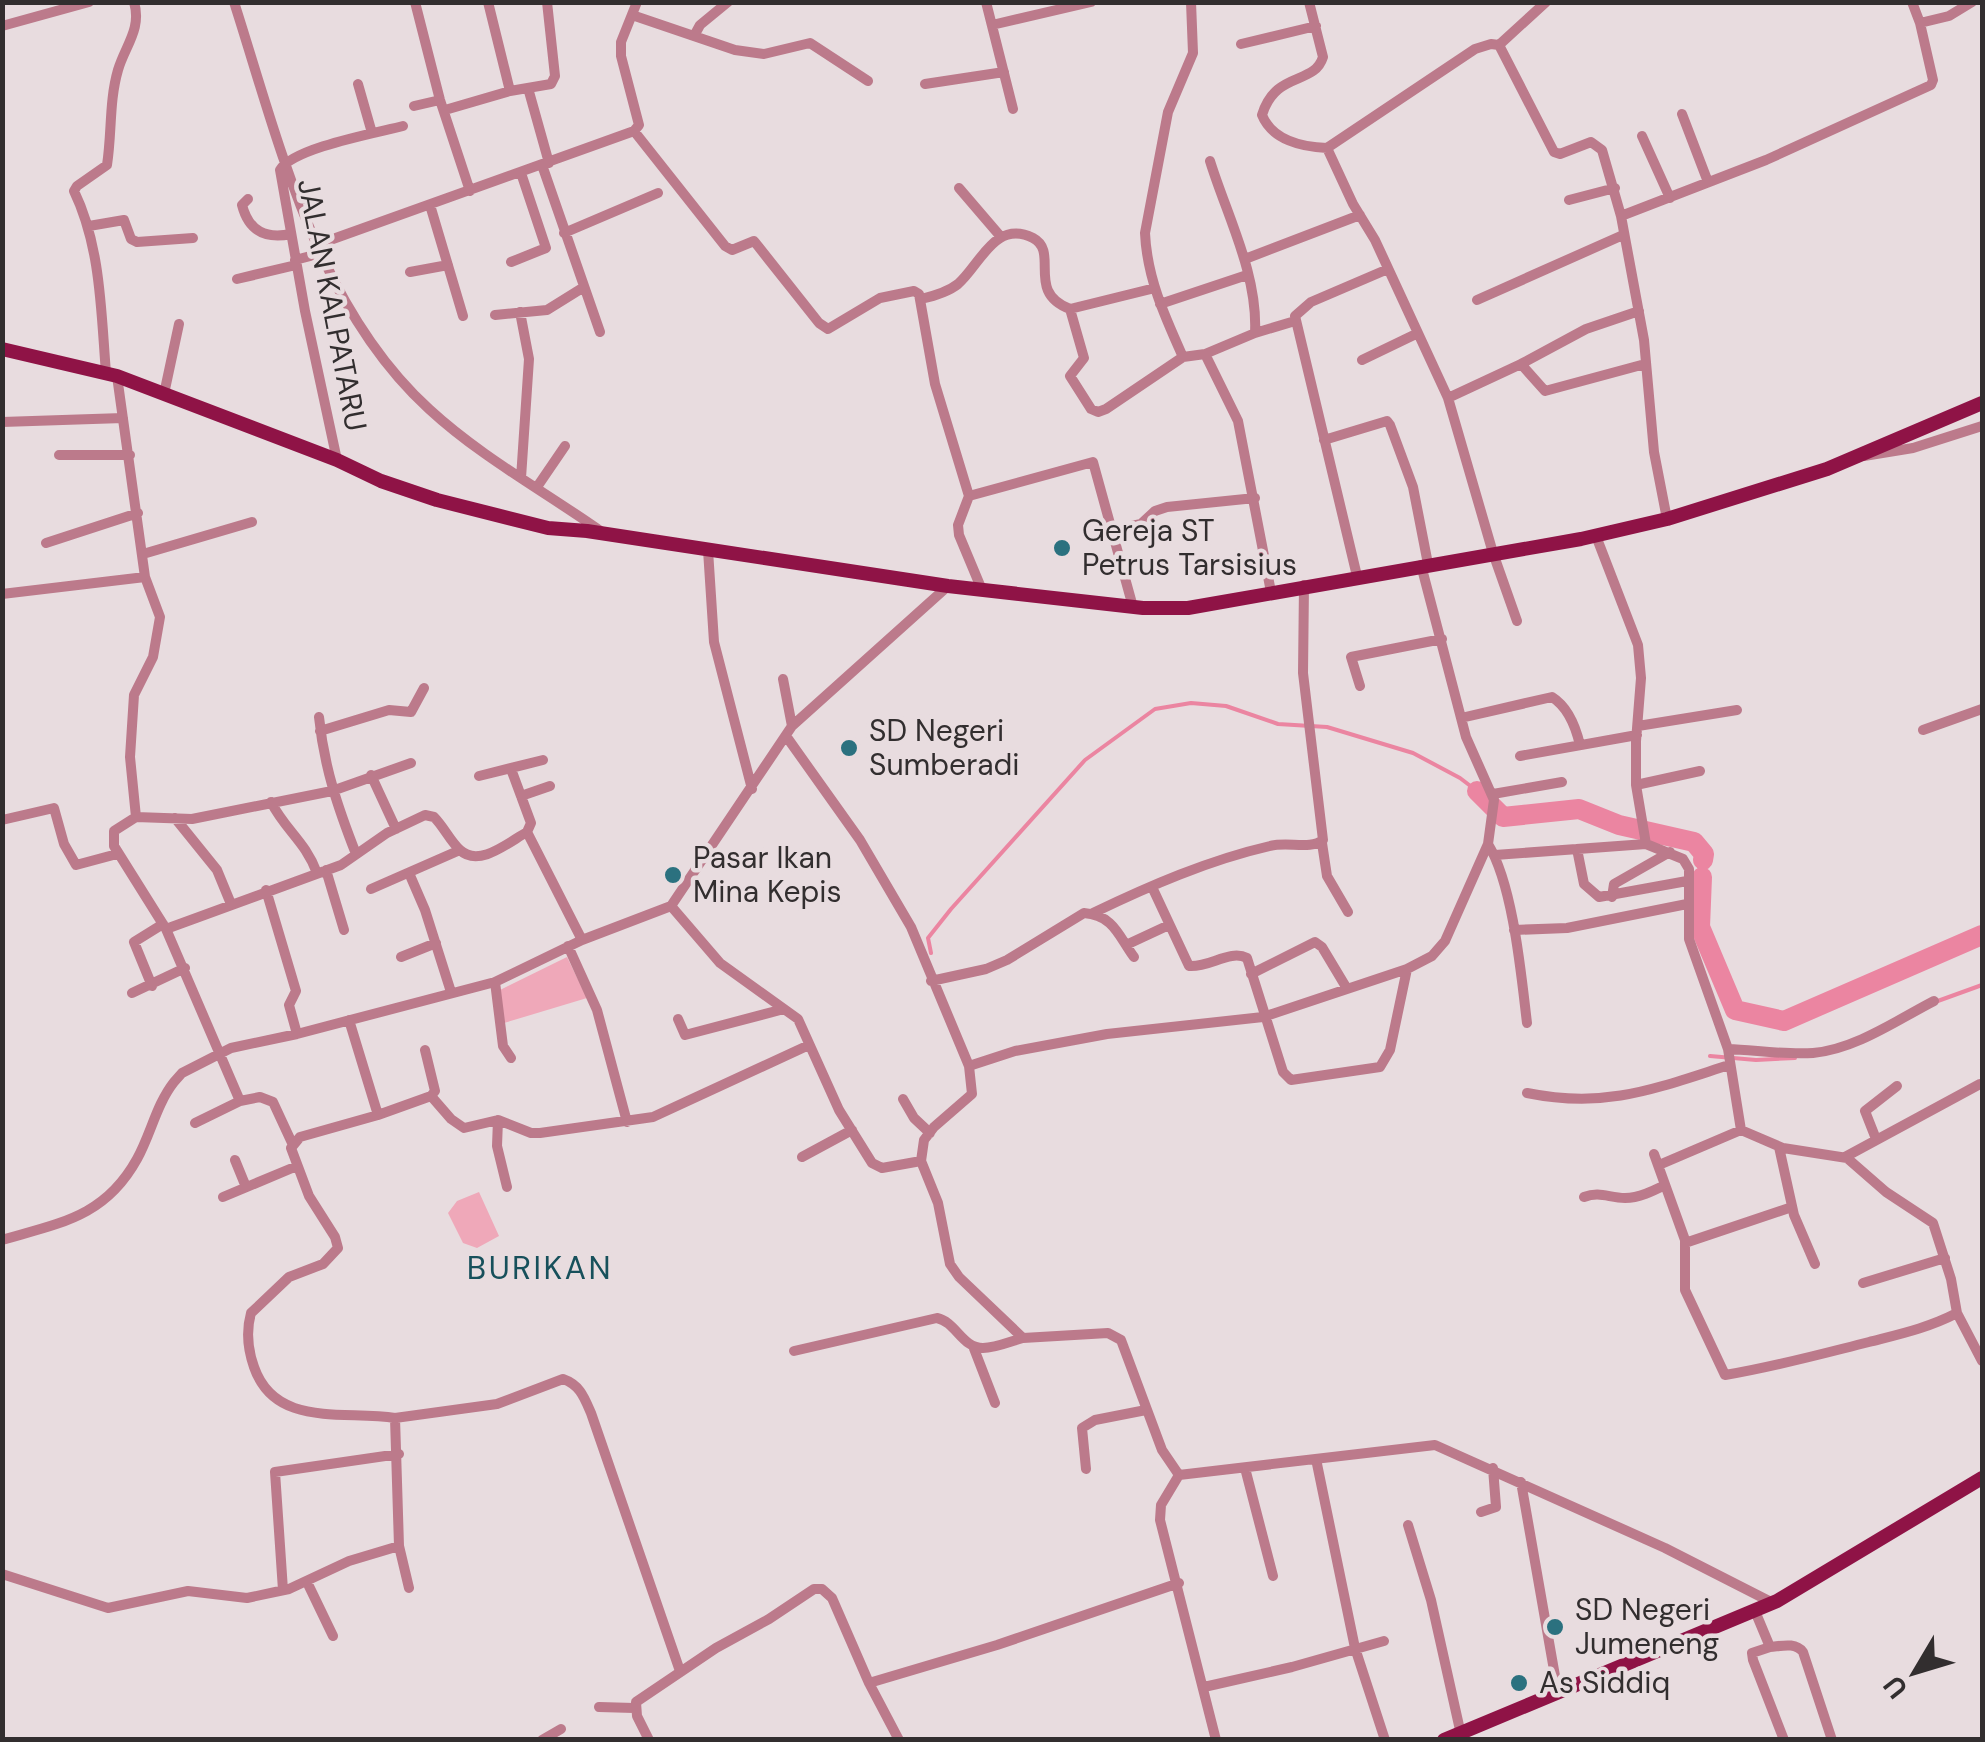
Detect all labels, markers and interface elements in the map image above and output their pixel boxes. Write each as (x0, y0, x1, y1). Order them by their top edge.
street label: JALAN KALPATARU (289, 176, 376, 434)
place label: Gereja ST Petrus Tarsisius (1082, 511, 1297, 584)
marker: Gereja ST Petrus Tarsisius (1051, 537, 1073, 559)
place label: SD Negeri Sumberadi (869, 711, 1020, 784)
marker: SD Negeri Sumberadi (838, 737, 860, 759)
place label: Pasar Ikan Mina Kepis (693, 838, 842, 911)
marker: Pasar Ikan Mina Kepis (662, 864, 684, 886)
district label: BURIKAN (467, 1247, 613, 1289)
place label: SD Negeri Jumeneng (1575, 1590, 1719, 1663)
marker: SD Negeri Jumeneng (1544, 1616, 1566, 1638)
north arrow (1865, 1622, 1965, 1722)
place label: As Siddiq (1539, 1663, 1670, 1702)
text: U (1875, 1668, 1916, 1706)
marker: As Siddiq (1508, 1672, 1530, 1694)

